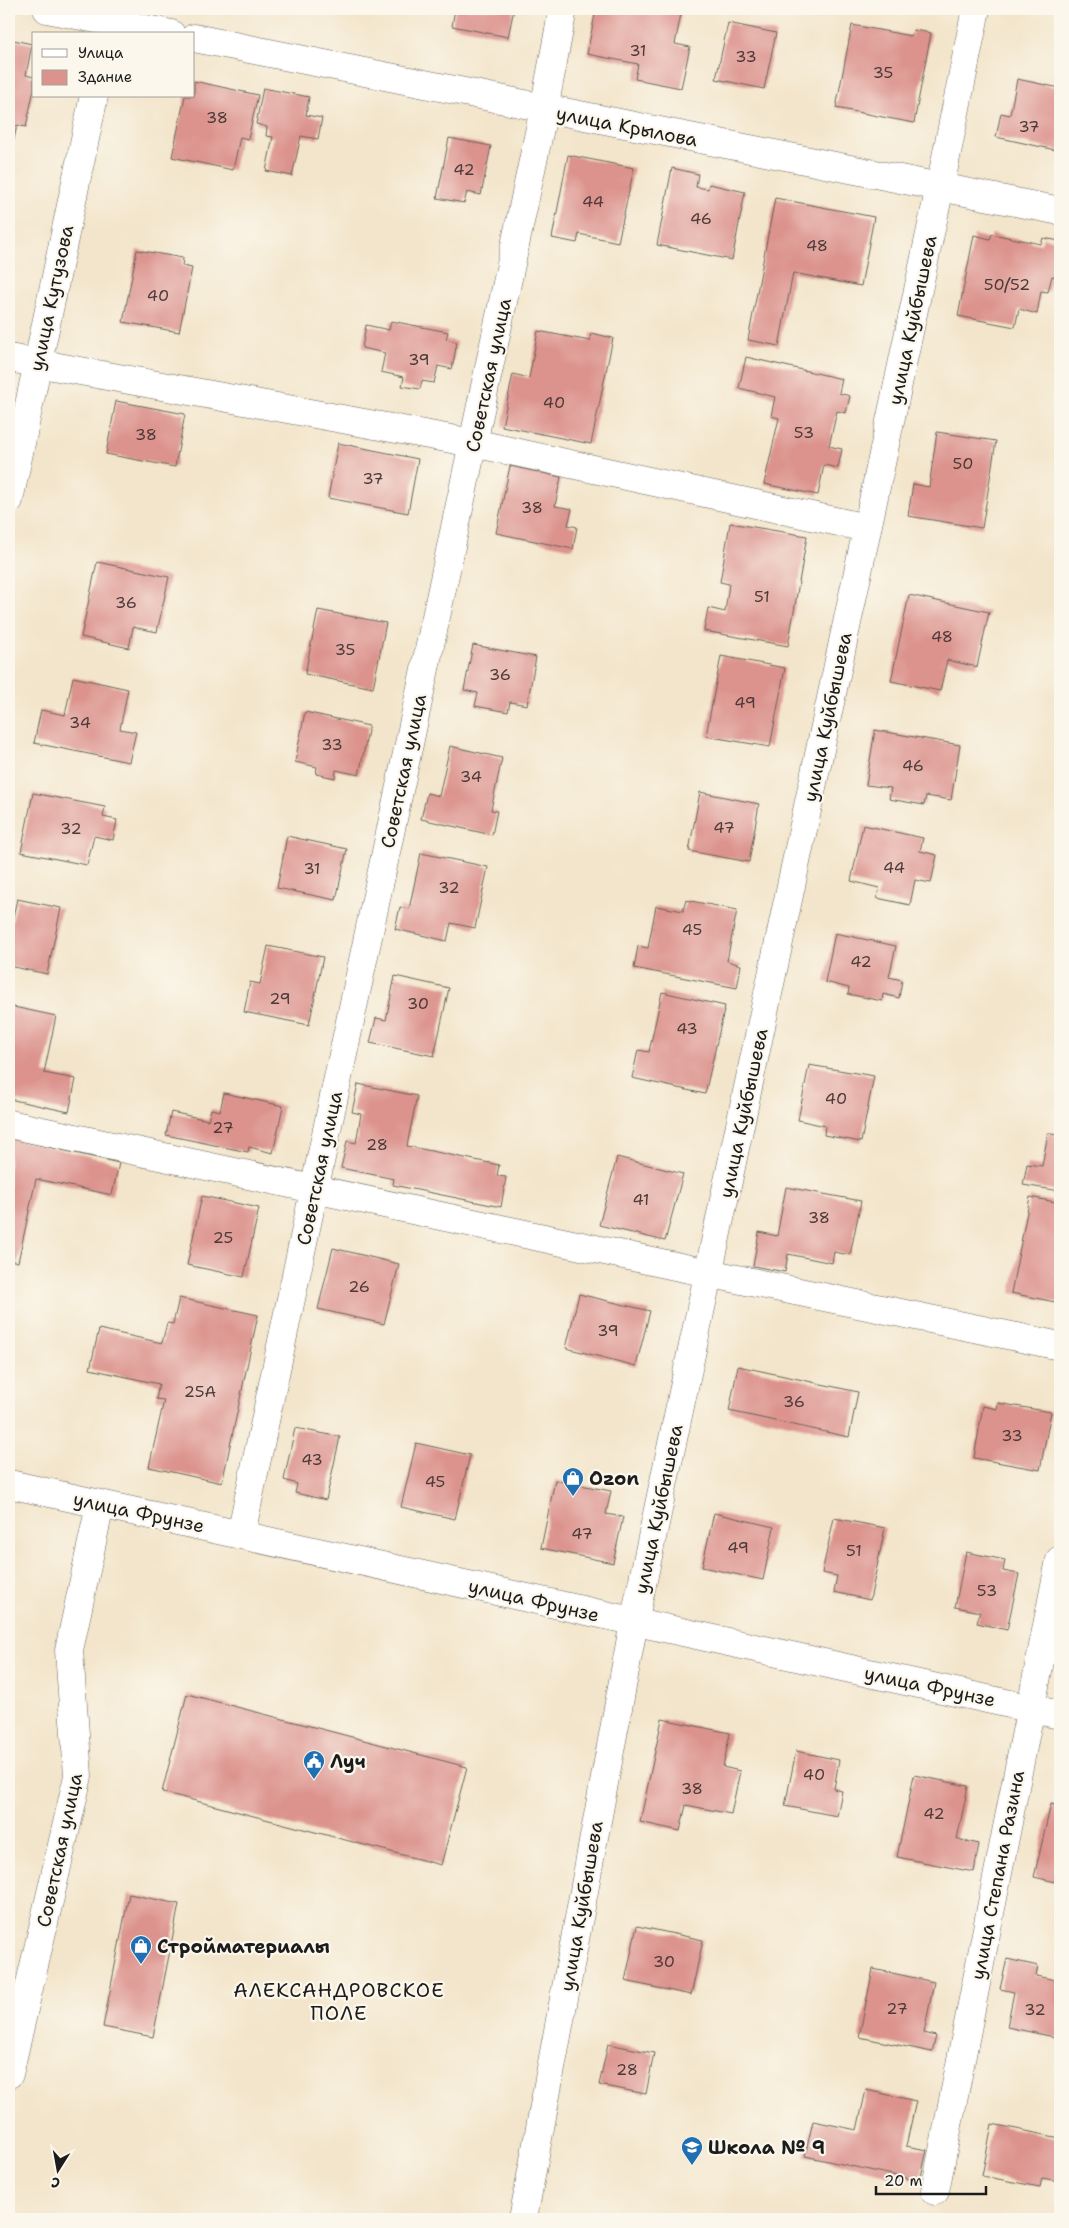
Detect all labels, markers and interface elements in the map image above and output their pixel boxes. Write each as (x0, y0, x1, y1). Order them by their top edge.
legend (32, 32, 195, 98)
house number: 31 (629, 40, 647, 61)
text: Улица (78, 43, 124, 63)
house number: 33 (735, 46, 757, 67)
house number: 35 (873, 62, 893, 83)
text: Здание (78, 67, 132, 87)
street label: улица Крылова (554, 101, 700, 153)
house number: 38 (206, 107, 228, 128)
house number: 37 (1018, 116, 1040, 137)
house number: 42 (453, 159, 475, 180)
house number: 44 (582, 191, 604, 212)
house number: 46 (690, 208, 712, 229)
street label: улица Кутузова (24, 222, 79, 374)
street label: улица Куйбышева (882, 233, 943, 407)
house number: 48 (806, 235, 828, 256)
house number: 50/52 (984, 274, 1030, 295)
house number: 40 (147, 285, 169, 306)
street label: Советская улица (460, 295, 517, 455)
house number: 39 (408, 349, 430, 370)
house number: 40 (543, 392, 565, 413)
house number: 53 (794, 422, 814, 443)
house number: 38 (135, 424, 157, 445)
house number: 50 (953, 453, 973, 474)
house number: 37 (362, 468, 384, 489)
house number: 38 (521, 497, 543, 518)
house number: 51 (754, 586, 770, 607)
house number: 36 (115, 592, 137, 613)
house number: 48 (931, 626, 953, 647)
street label: улица Куйбышева (797, 630, 858, 804)
house number: 35 (335, 639, 355, 660)
house number: 36 (489, 664, 511, 685)
street label: Советская улица (375, 691, 432, 851)
house number: 49 (734, 692, 756, 713)
house number: 34 (69, 712, 91, 733)
house number: 33 (321, 734, 343, 755)
house number: 46 (902, 755, 924, 776)
house number: 34 (460, 766, 482, 787)
house number: 47 (713, 817, 735, 838)
house number: 32 (60, 818, 82, 839)
house number: 44 (883, 857, 905, 878)
house number: 31 (303, 858, 321, 879)
house number: 32 (438, 877, 460, 898)
house number: 45 (682, 919, 702, 940)
house number: 42 (850, 951, 872, 972)
house number: 29 (269, 988, 291, 1009)
house number: 30 (407, 993, 429, 1014)
house number: 43 (676, 1018, 698, 1039)
street label: улица Куйбышева (713, 1026, 774, 1200)
street label: Советская улица (291, 1088, 348, 1248)
house number: 40 (825, 1088, 847, 1109)
house number: 27 (212, 1117, 234, 1138)
house number: 28 (366, 1134, 388, 1155)
house number: 41 (632, 1189, 650, 1210)
house number: 38 (808, 1207, 830, 1228)
house number: 25 (213, 1227, 233, 1248)
house number: 26 (348, 1276, 370, 1297)
house number: 39 (597, 1320, 619, 1341)
house number: 25А (184, 1381, 216, 1402)
house number: 36 (783, 1391, 805, 1412)
street label: улица Куйбышева (628, 1422, 689, 1596)
house number: 33 (1001, 1425, 1023, 1446)
house number: 43 (301, 1449, 323, 1470)
shop icon: Ozon (561, 1466, 585, 1497)
place label: Ozon (589, 1466, 639, 1491)
house number: 45 (425, 1471, 445, 1492)
street label: улица Фрунзе (71, 1486, 207, 1539)
house number: 47 (571, 1523, 593, 1544)
house number: 49 (727, 1537, 749, 1558)
house number: 51 (846, 1540, 862, 1561)
street label: улица Фрунзе (466, 1573, 602, 1628)
house number: 53 (977, 1580, 997, 1601)
street label: улица Фрунзе (862, 1660, 998, 1713)
public building icon: Луч (302, 1749, 326, 1780)
place label: Луч (330, 1749, 366, 1774)
house number: 40 (803, 1764, 825, 1785)
street label: улица Степана Разина (965, 1768, 1030, 1982)
street label: Советская улица (31, 1770, 88, 1930)
house number: 38 (681, 1778, 703, 1799)
house number: 42 (923, 1803, 945, 1824)
street label: улица Куйбышева (554, 1819, 609, 1993)
shop icon: Стройматериалы (129, 1934, 153, 1965)
place label: Стройматериалы (157, 1934, 330, 1959)
house number: 30 (653, 1951, 675, 1972)
district label: АЛЕКСАНДРОВСКОЕ ПОЛЕ (233, 1977, 445, 2026)
house number: 27 (886, 1998, 908, 2019)
house number: 32 (1024, 1999, 1046, 2020)
house number: 28 (616, 2059, 638, 2080)
school or university icon: Школа № 9 (680, 2135, 704, 2166)
place label: Школа № 9 (708, 2135, 825, 2160)
north arrow (32, 2146, 82, 2196)
scale bar (876, 2163, 986, 2195)
text: 20 m (884, 2171, 923, 2191)
text: С (50, 2173, 61, 2192)

